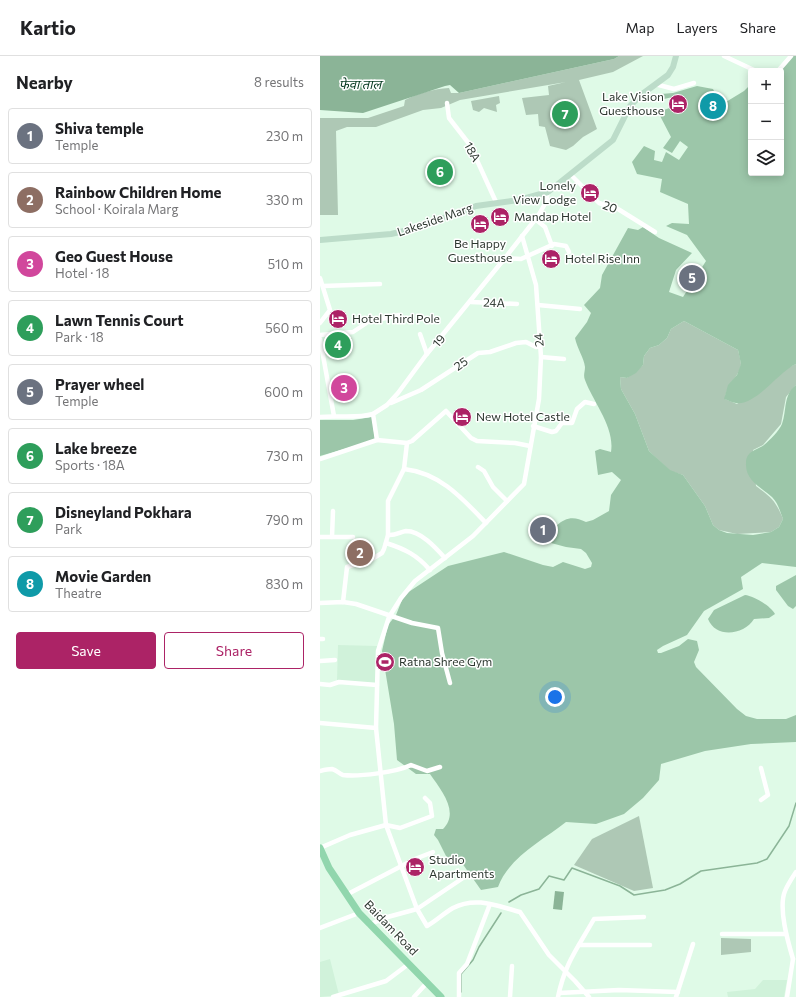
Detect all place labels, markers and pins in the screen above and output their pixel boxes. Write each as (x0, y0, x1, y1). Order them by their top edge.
place label: Lake Vision Guesthouse (599, 89, 664, 117)
pin: 8 (700, 91, 726, 121)
hotel icon: Lake Vision Guesthouse (667, 93, 689, 115)
pin: 7 (552, 99, 578, 129)
pin: 6 (427, 157, 453, 187)
place label: Lonely View Lodge (513, 178, 576, 206)
hotel icon: Lonely View Lodge (579, 182, 601, 204)
hotel icon: Mandap Hotel (489, 206, 511, 228)
place label: Mandap Hotel (514, 209, 591, 223)
hotel icon: Be Happy Guesthouse (469, 213, 491, 235)
place label: Be Happy Guesthouse (448, 236, 512, 264)
hotel icon: Hotel Rise Inn (540, 248, 562, 270)
place label: Hotel Rise Inn (565, 251, 640, 265)
pin: 5 (679, 263, 705, 293)
hotel icon: Hotel Third Pole (327, 308, 349, 330)
place label: Hotel Third Pole (352, 311, 440, 325)
pin: 4 (325, 330, 351, 360)
pin: 3 (331, 373, 357, 403)
hotel icon: New Hotel Castle (451, 406, 473, 428)
place label: New Hotel Castle (476, 409, 570, 423)
pin: 1 (530, 515, 556, 545)
pin: 2 (347, 538, 373, 568)
sports icon: Ratna Shree Gym (374, 651, 396, 673)
place label: Ratna Shree Gym (399, 654, 492, 668)
place label: Studio Apartments (429, 852, 494, 880)
hotel icon: Studio Apartments (404, 856, 426, 878)

